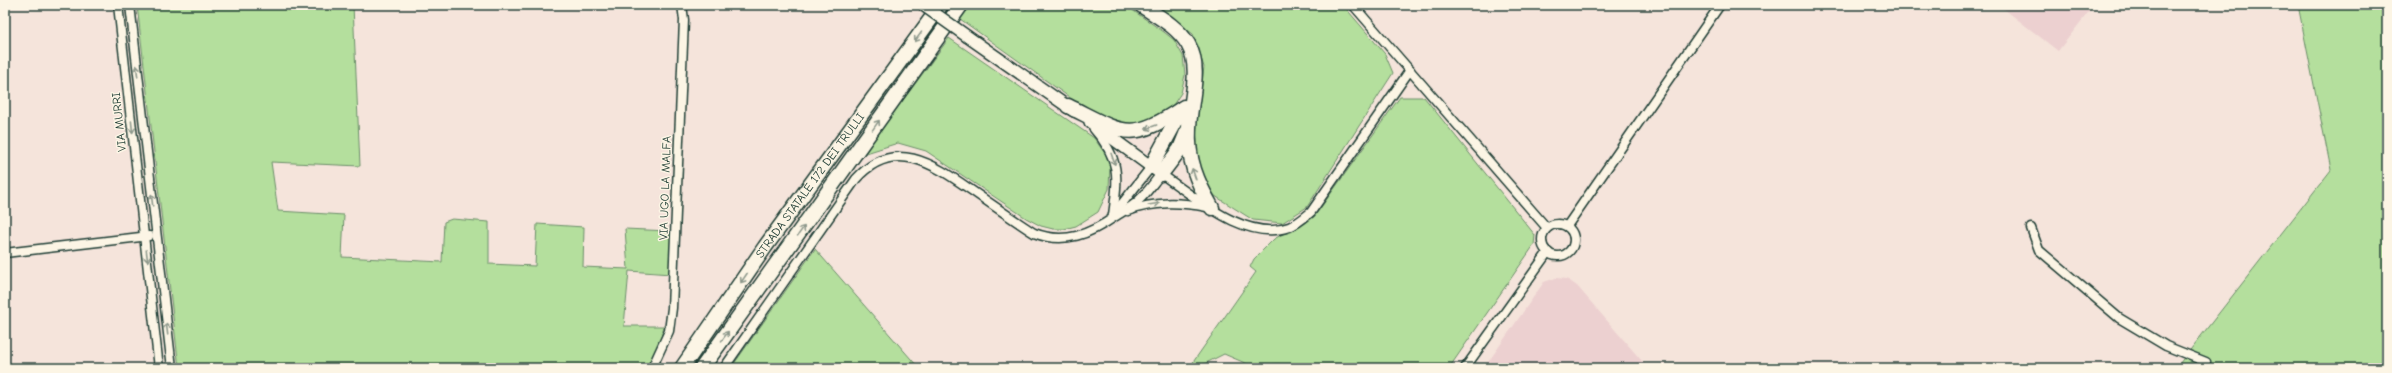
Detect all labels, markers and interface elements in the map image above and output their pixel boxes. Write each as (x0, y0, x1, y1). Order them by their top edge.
one-way arrow (914, 31, 922, 42)
one-way arrow (134, 65, 141, 78)
street label: VIA MURRI (109, 91, 129, 152)
street label: STRADA STATALE 172 DEI TRULLI (753, 110, 867, 261)
one-way arrow (872, 119, 880, 130)
one-way arrow (128, 120, 136, 133)
one-way arrow (1145, 124, 1158, 131)
street label: VIA UGO LA MALFA (656, 136, 674, 240)
one-way arrow (1110, 152, 1118, 164)
one-way arrow (1190, 168, 1198, 180)
one-way arrow (149, 194, 156, 207)
one-way arrow (1147, 200, 1160, 208)
one-way arrow (797, 226, 805, 237)
one-way arrow (143, 249, 151, 262)
one-way arrow (740, 272, 748, 283)
one-way arrow (163, 323, 171, 336)
one-way arrow (721, 331, 729, 342)

